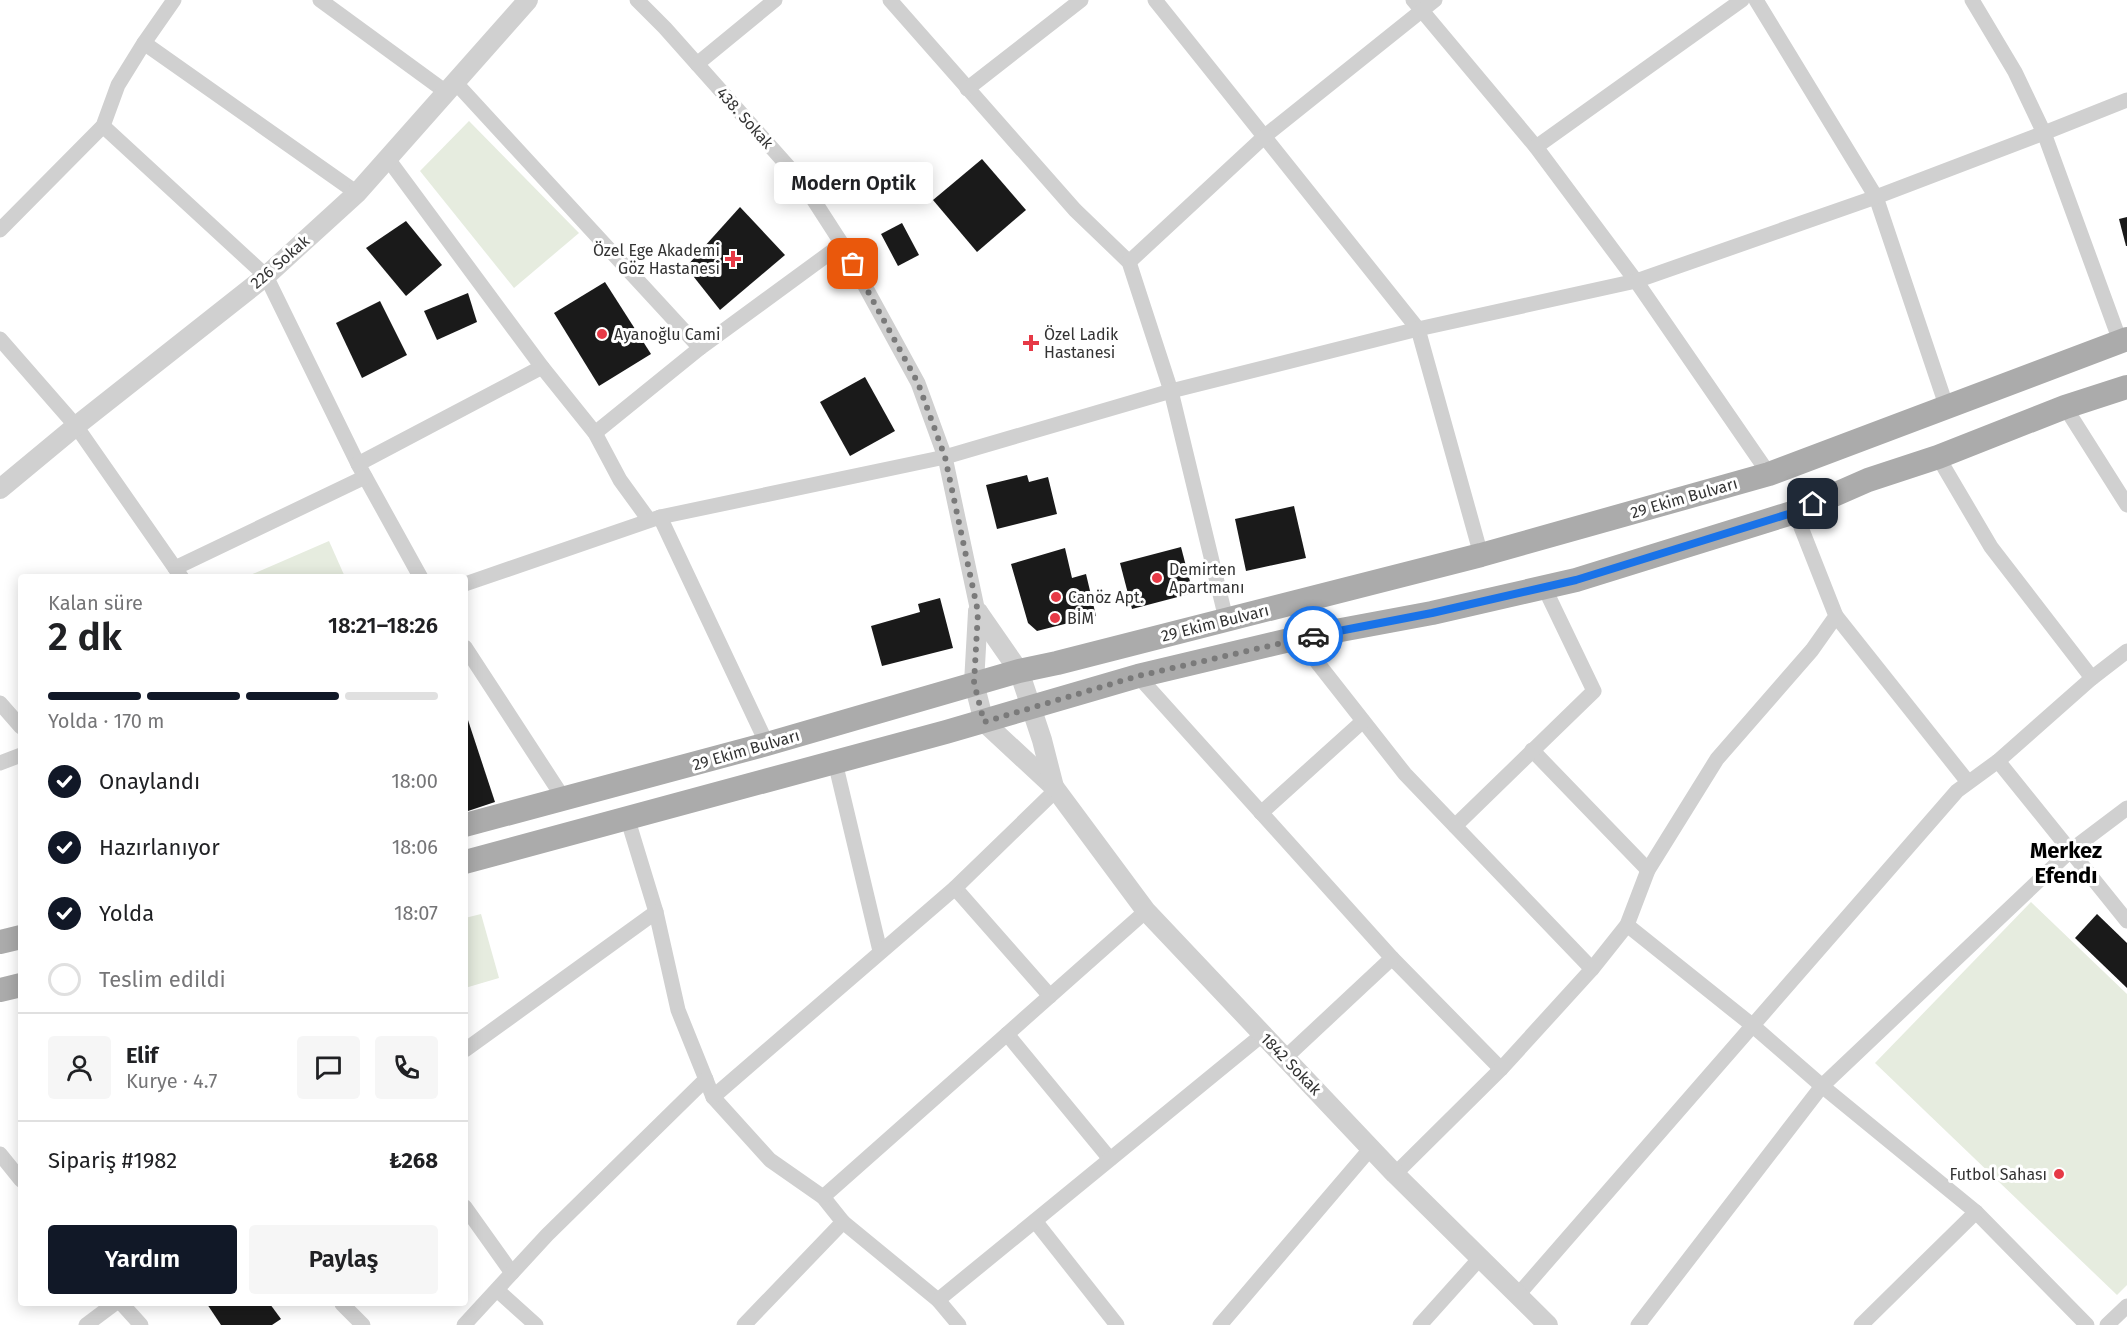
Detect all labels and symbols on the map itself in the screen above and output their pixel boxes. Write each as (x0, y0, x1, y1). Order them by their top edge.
street label: 438. Sokak (712, 83, 778, 153)
callout: Modern Optik (774, 162, 932, 204)
street label: 226 Sokak (247, 231, 314, 293)
pin (827, 238, 878, 289)
place label: Özel Ege Akademi Göz Hastanesi (593, 241, 720, 278)
marker: Özel Ege Akademi Göz Hastanesi (724, 250, 742, 268)
place label: Ayanoğlu Cami (614, 325, 721, 344)
place label: Özel Ladik Hastanesi (1044, 325, 1119, 362)
marker: Ayanoğlu Cami (595, 327, 609, 341)
marker: Özel Ladik Hastanesi (1022, 334, 1040, 352)
street label: 29 Ekim Bulvarı (1628, 474, 1740, 522)
pin (1787, 478, 1838, 529)
place label: Demirten Apartmanı (1169, 560, 1244, 597)
marker: Demirten Apartmanı (1150, 571, 1164, 585)
place label: Canöz Apt. (1068, 588, 1144, 607)
marker: Canöz Apt. (1049, 590, 1063, 604)
street label: 29 Ekim Bulvarı (1159, 600, 1271, 646)
courier (1283, 606, 1343, 666)
place label: BİM (1067, 608, 1094, 628)
marker: BİM (1048, 611, 1062, 625)
street label: 29 Ekim Bulvarı (690, 726, 802, 774)
district label: Merkez Efendı (2030, 837, 2102, 889)
street label: 1842 Sokak (1257, 1029, 1326, 1100)
place label: Futbol Sahası (1950, 1165, 2047, 1184)
marker: Futbol Sahası (2052, 1167, 2066, 1181)

